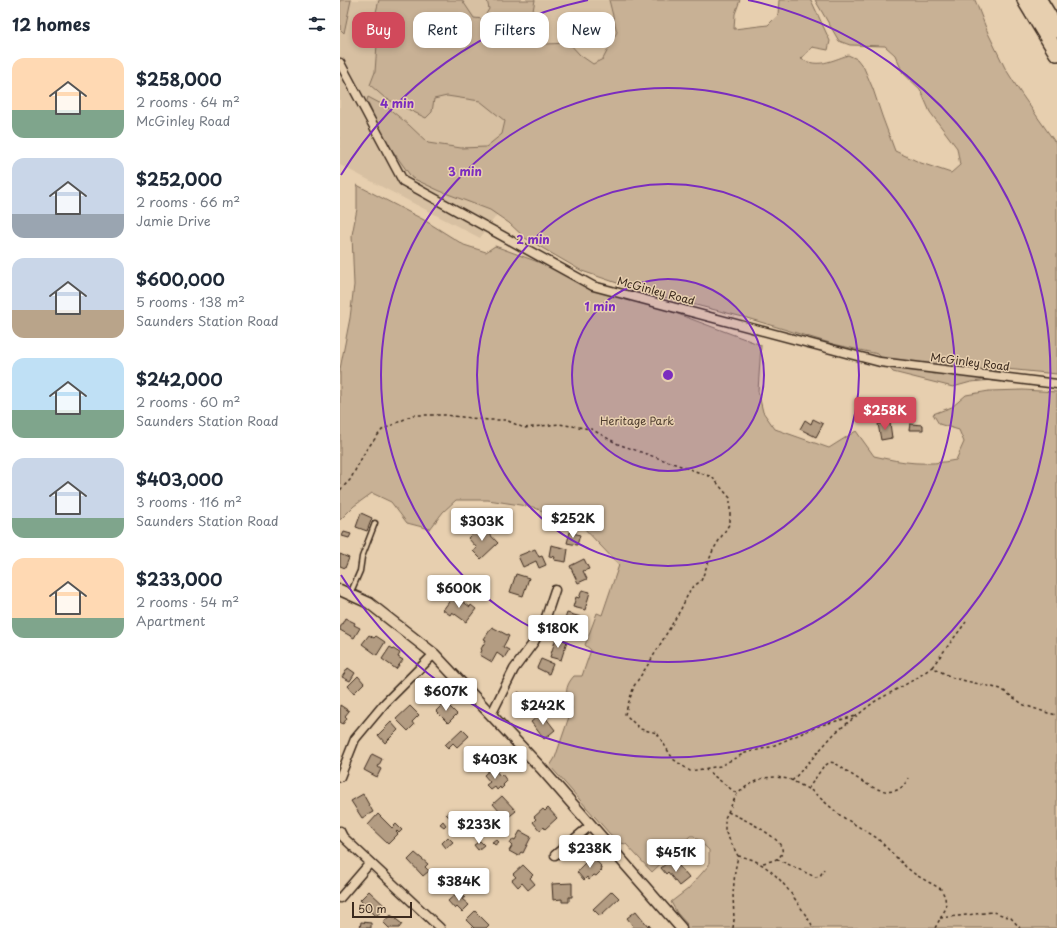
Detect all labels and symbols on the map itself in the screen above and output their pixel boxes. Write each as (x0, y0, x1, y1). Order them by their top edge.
text: 4 min (380, 94, 414, 112)
text: 3 min (448, 162, 482, 180)
text: 2 min (516, 230, 550, 248)
street label: McGinley Road (615, 272, 697, 309)
text: 1 min (584, 297, 616, 315)
street label: McGinley Road (929, 348, 1011, 375)
centre of rings (661, 368, 675, 382)
pin: $258K (857, 397, 913, 431)
park label: Heritage Park (600, 412, 674, 429)
pin: $252K (545, 505, 601, 539)
pin: $303K (454, 508, 510, 542)
pin: $600K (431, 575, 487, 609)
pin: $180K (530, 615, 586, 649)
pin: $607K (418, 678, 474, 712)
pin: $242K (515, 692, 571, 726)
pin: $403K (467, 746, 523, 780)
pin: $233K (451, 811, 507, 845)
pin: $238K (562, 835, 618, 869)
pin: $451K (648, 839, 704, 873)
pin: $384K (431, 868, 487, 902)
scale bar (352, 900, 412, 919)

